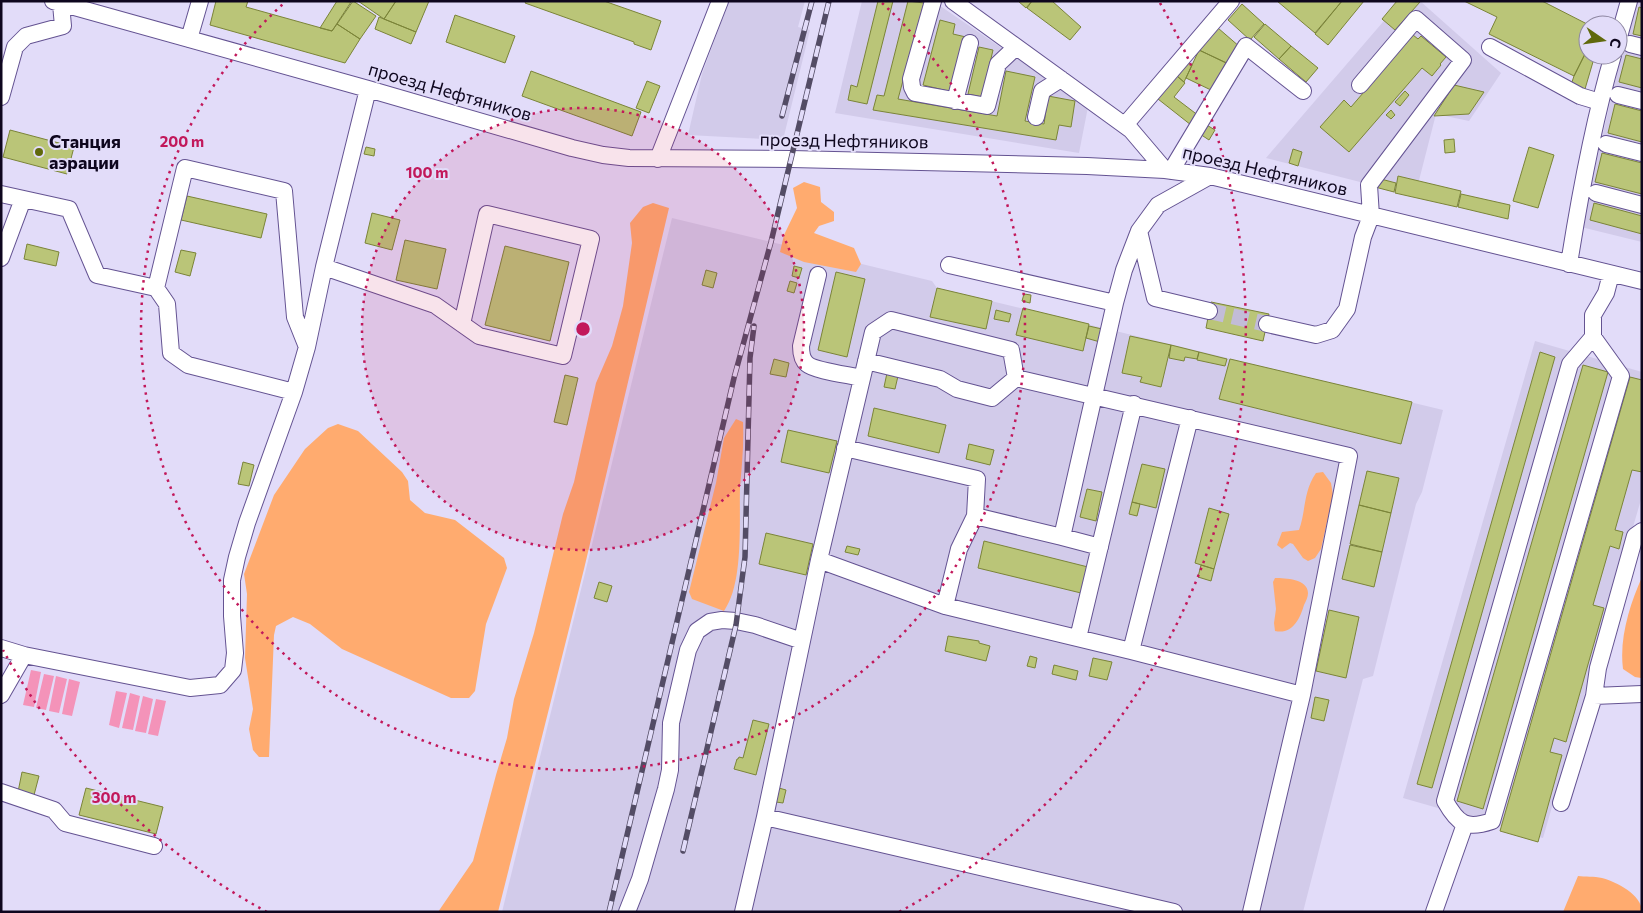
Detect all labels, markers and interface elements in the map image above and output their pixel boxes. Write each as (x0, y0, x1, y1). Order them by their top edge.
north arrow (1578, 15, 1628, 65)
text: С (1607, 36, 1626, 50)
street label: проезд Нефтяников (366, 57, 534, 125)
street label: проезд Нефтяников (759, 128, 929, 152)
place label: Станция аэрации (49, 130, 121, 173)
text: 200 m (160, 132, 204, 150)
street label: проезд Нефтяников (1181, 140, 1350, 200)
marker: Станция аэрации (33, 146, 45, 158)
text: 100 m (406, 163, 448, 181)
centre of rings (574, 320, 592, 338)
text: 300 m (92, 788, 136, 806)

